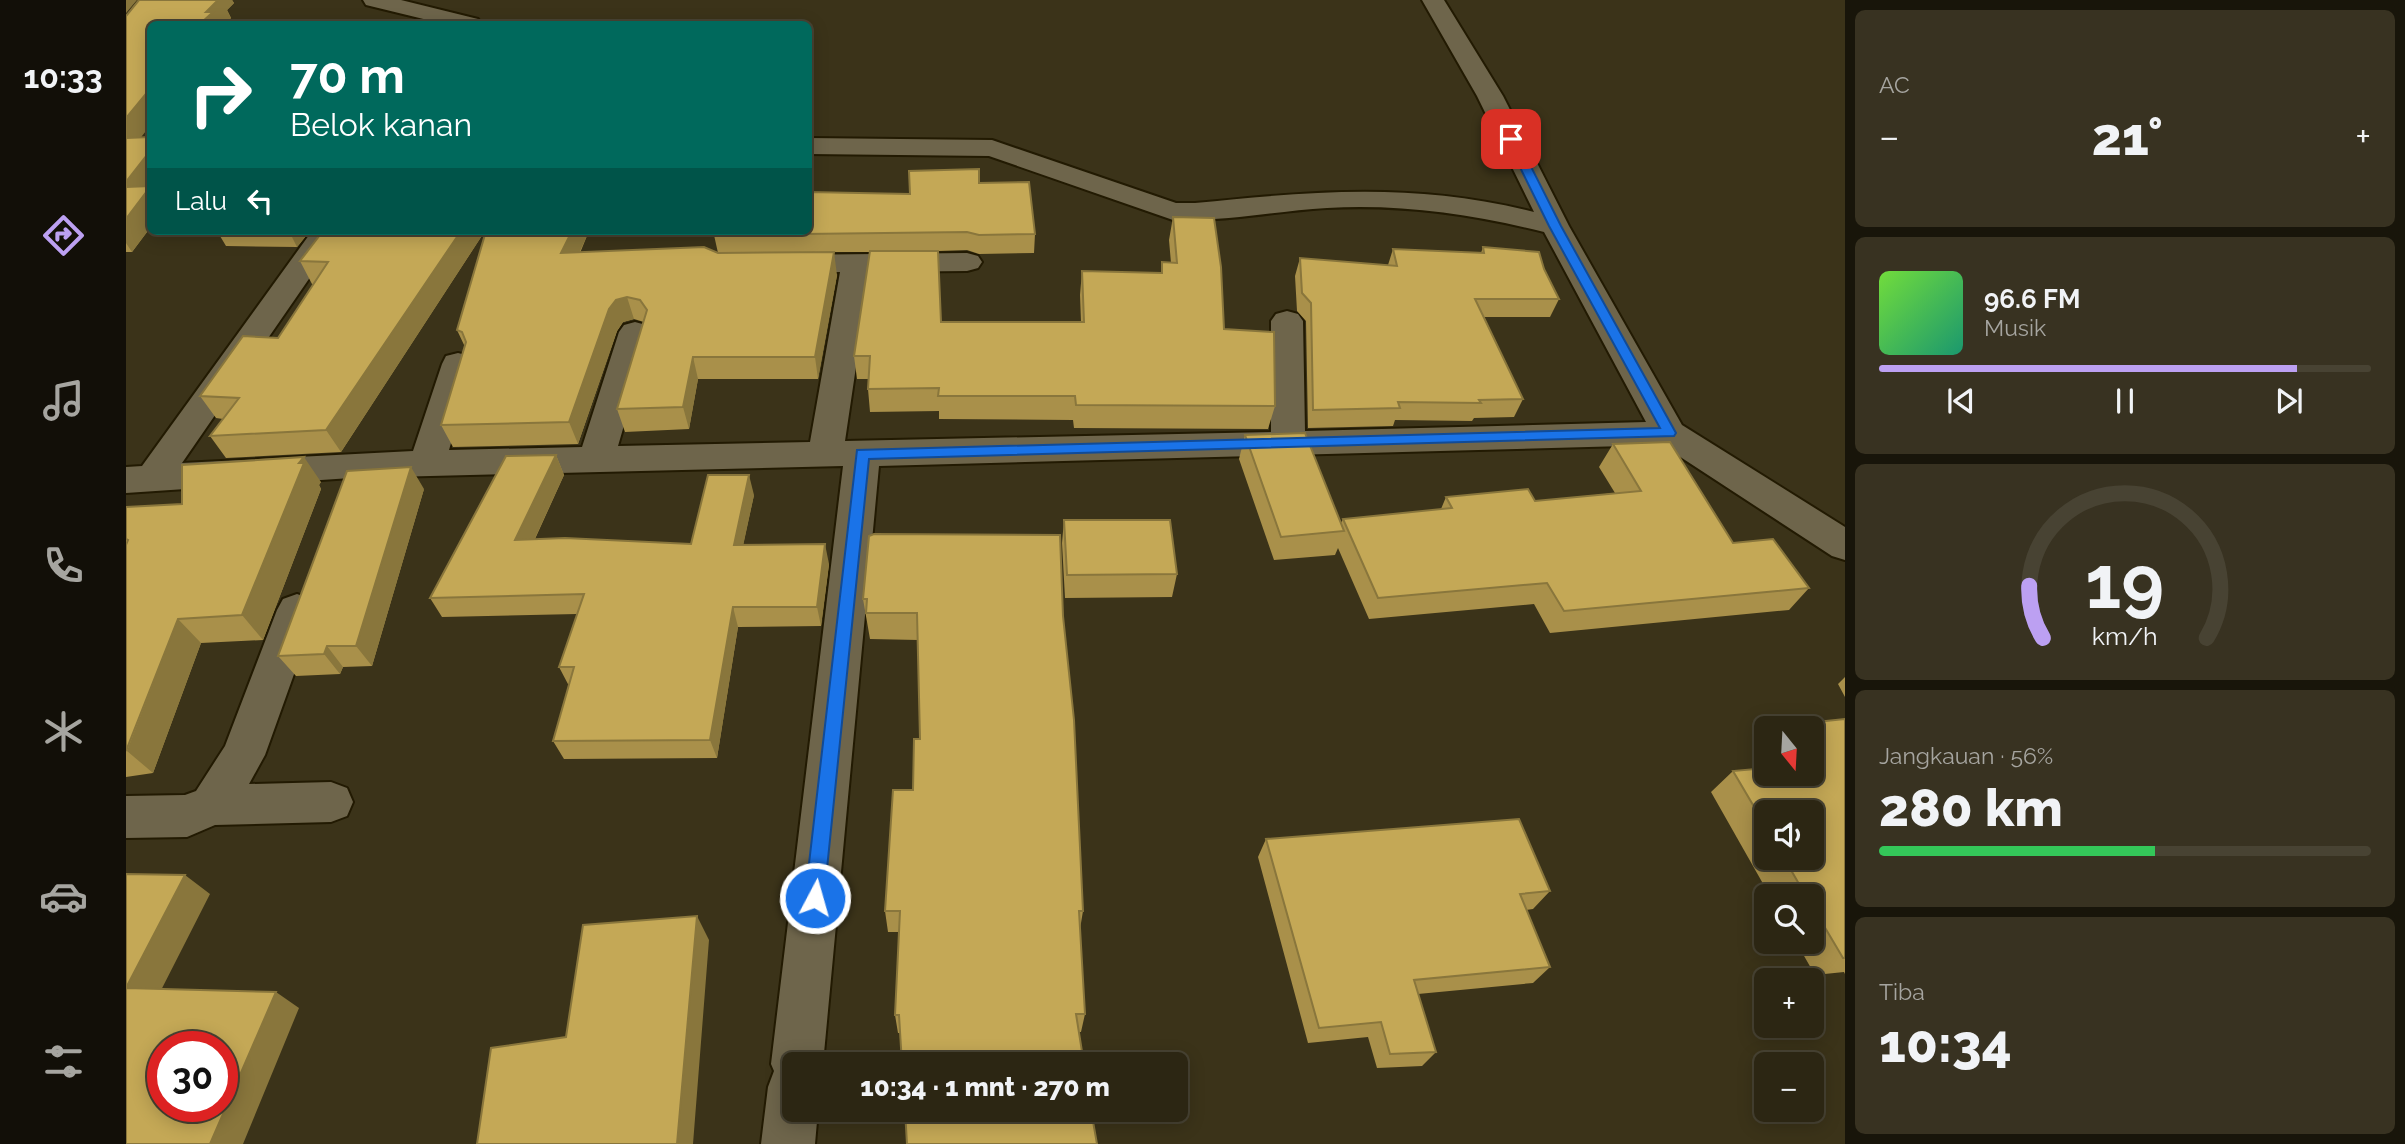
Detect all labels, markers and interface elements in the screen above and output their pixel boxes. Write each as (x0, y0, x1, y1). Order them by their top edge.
text: 70 m (290, 47, 405, 104)
icon: right (175, 49, 266, 140)
text: 10:33 (23, 58, 103, 95)
text: AC (1879, 71, 1910, 98)
text: Belok kanan (290, 106, 472, 143)
text: 21° (2092, 106, 2163, 167)
pin (1481, 109, 1541, 169)
text: − (1879, 114, 1899, 159)
text: + (2355, 114, 2371, 159)
icon: arrive (1492, 120, 1530, 158)
icon: left (241, 182, 279, 220)
text: Lalu (175, 186, 227, 216)
icon: directions (39, 211, 88, 260)
text: 96.6 FM (1984, 284, 2080, 314)
text: Musik (1984, 314, 2046, 341)
icon: music (39, 376, 88, 425)
icon: previous (1942, 382, 1980, 420)
icon: pause (2106, 382, 2144, 420)
icon: next (2270, 382, 2308, 420)
text: 19 (2086, 540, 2164, 625)
icon: phone (39, 541, 88, 590)
text: km/h (2092, 621, 2158, 651)
icon: climate (39, 707, 88, 756)
north arrow (1754, 716, 1824, 786)
map controls (1754, 716, 1824, 1122)
text: Jangkauan · 56% (1879, 742, 2053, 769)
text: 280 km (1879, 777, 2063, 838)
button: sound (1754, 800, 1824, 870)
position arrow (778, 861, 852, 935)
icon: car (39, 872, 88, 921)
button: search (1754, 884, 1824, 954)
button: + (1754, 968, 1824, 1038)
text: Tiba (1879, 978, 1925, 1005)
text: 10:34 (1879, 1013, 2012, 1074)
speed limit sign: 30 (147, 1031, 238, 1122)
icon: filters (39, 1037, 88, 1086)
button: − (1754, 1052, 1824, 1122)
text: 10:34 · 1 mnt · 270 m (860, 1072, 1110, 1102)

